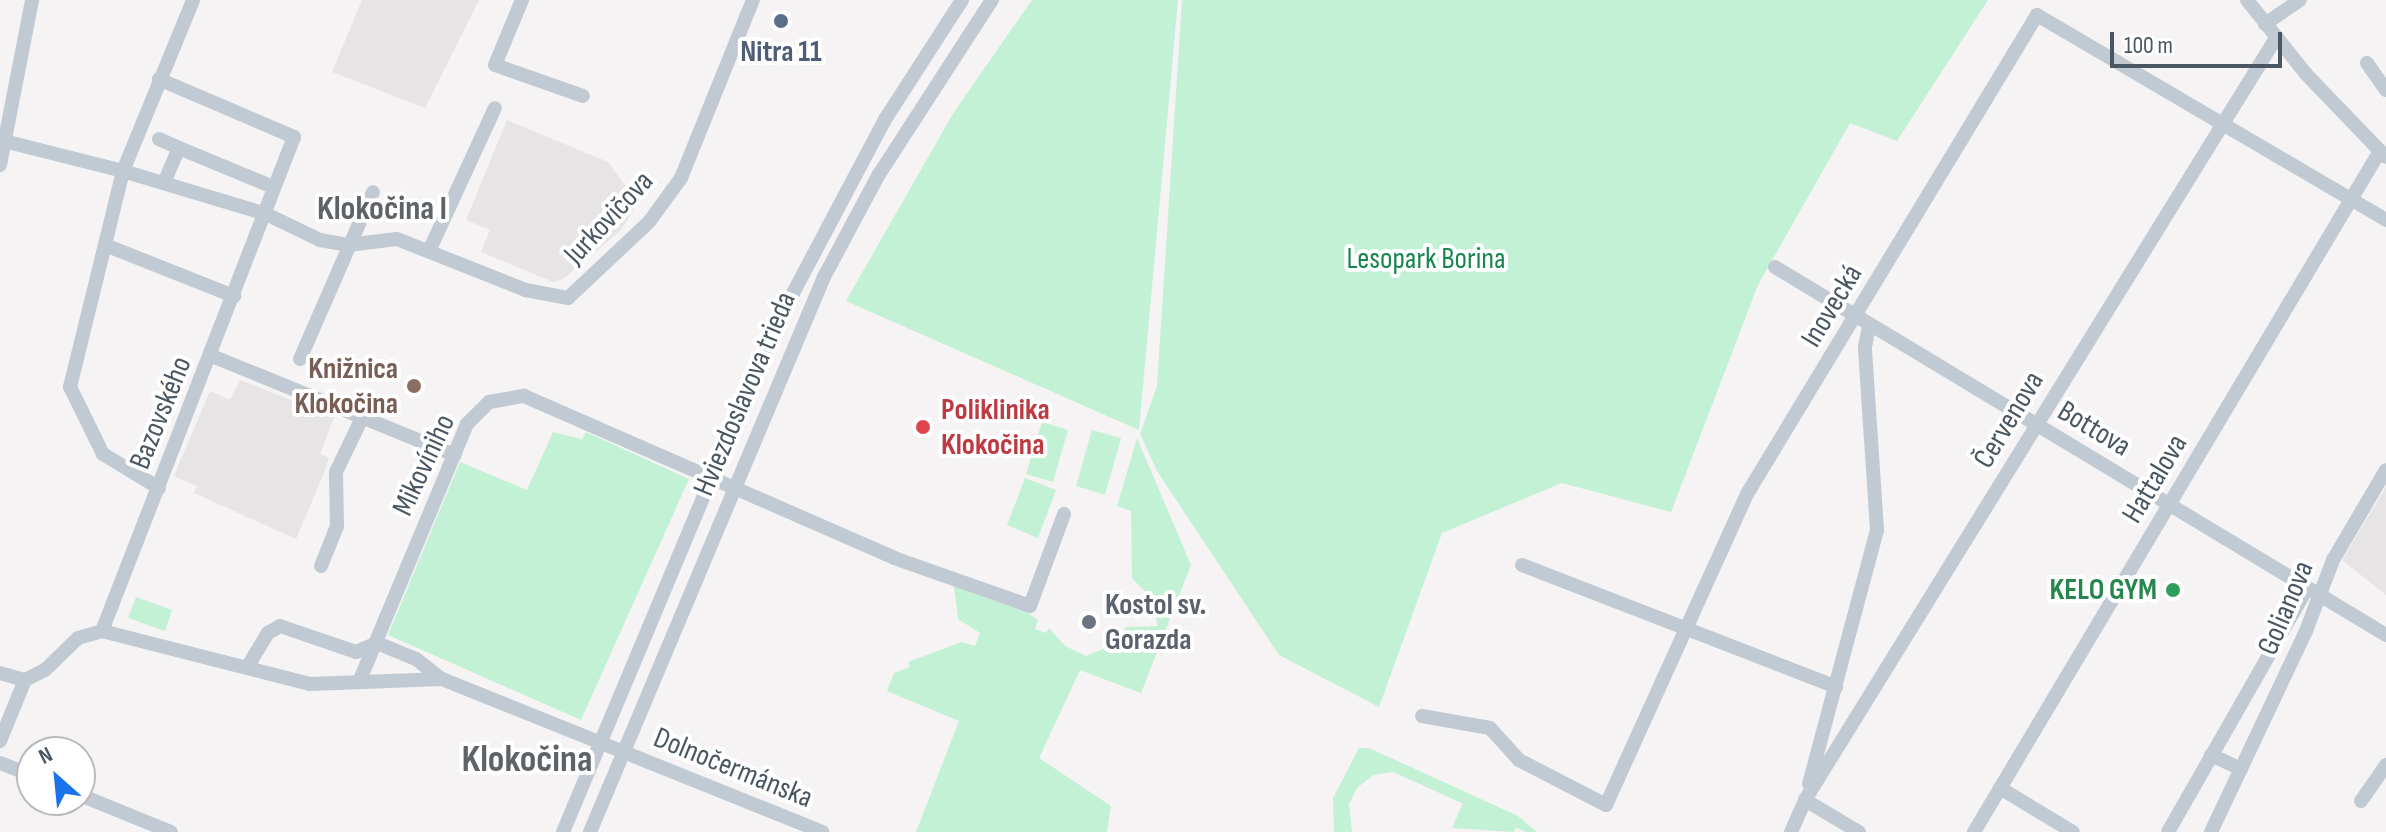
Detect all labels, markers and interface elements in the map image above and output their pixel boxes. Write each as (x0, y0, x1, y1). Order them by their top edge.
marker: Nitra 11 (772, 12, 790, 30)
scale bar (2114, 16, 2286, 66)
text: 100 m (2124, 31, 2173, 60)
place label: Nitra 11 (740, 34, 822, 70)
street label: Jurkovičova (557, 164, 661, 272)
district label: Klokočina I (317, 189, 447, 229)
park label: Lesopark Borina (1346, 241, 1506, 277)
street label: Inovecká (1794, 258, 1870, 354)
street label: Hviezdoslavova trieda (686, 287, 804, 501)
street label: Bazovského (122, 351, 200, 475)
place label: Knižnica Klokočina (295, 351, 398, 422)
street label: Červenova (1966, 365, 2052, 475)
marker: Knižnica Klokočina (405, 377, 423, 395)
place label: Poliklinika Klokočina (941, 392, 1050, 462)
street label: Bottova (2051, 393, 2137, 465)
street label: Mikovíniho (385, 409, 463, 521)
marker: Poliklinika Klokočina (912, 416, 934, 438)
street label: Hattalova (2115, 428, 2195, 530)
street label: Golianova (2250, 556, 2322, 660)
place label: KELO GYM (2050, 572, 2157, 608)
marker: KELO GYM (2164, 581, 2182, 599)
place label: Kostol sv. Gorazda (1105, 587, 1206, 658)
marker: Kostol sv. Gorazda (1080, 613, 1098, 631)
street label: Dolnočermánska (648, 720, 818, 816)
north arrow (16, 736, 96, 816)
district label: Klokočina (461, 737, 593, 783)
text: N (34, 741, 57, 771)

